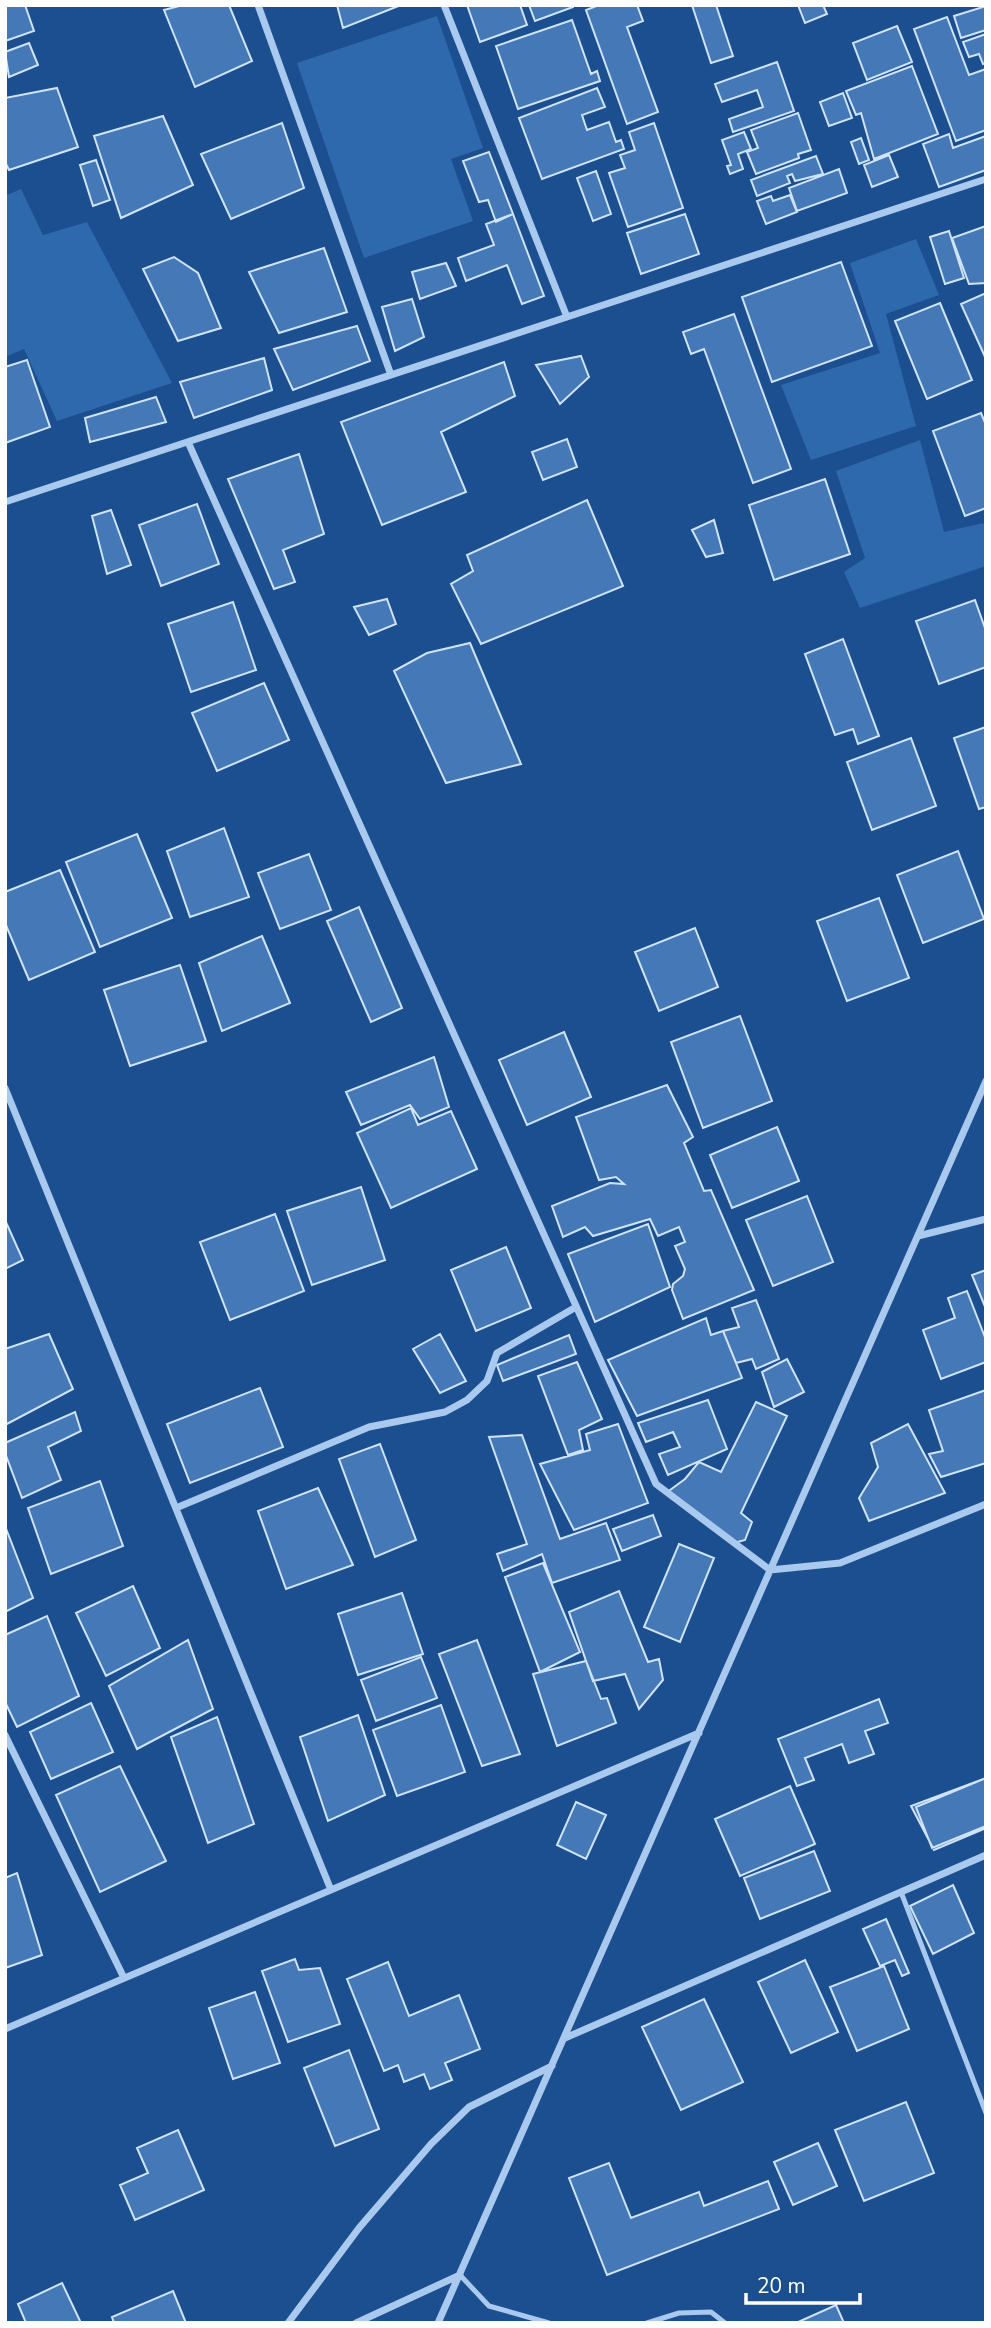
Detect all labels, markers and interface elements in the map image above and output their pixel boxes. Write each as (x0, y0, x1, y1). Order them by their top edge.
scale bar (746, 2262, 860, 2306)
text: 20 m (757, 2272, 806, 2300)

